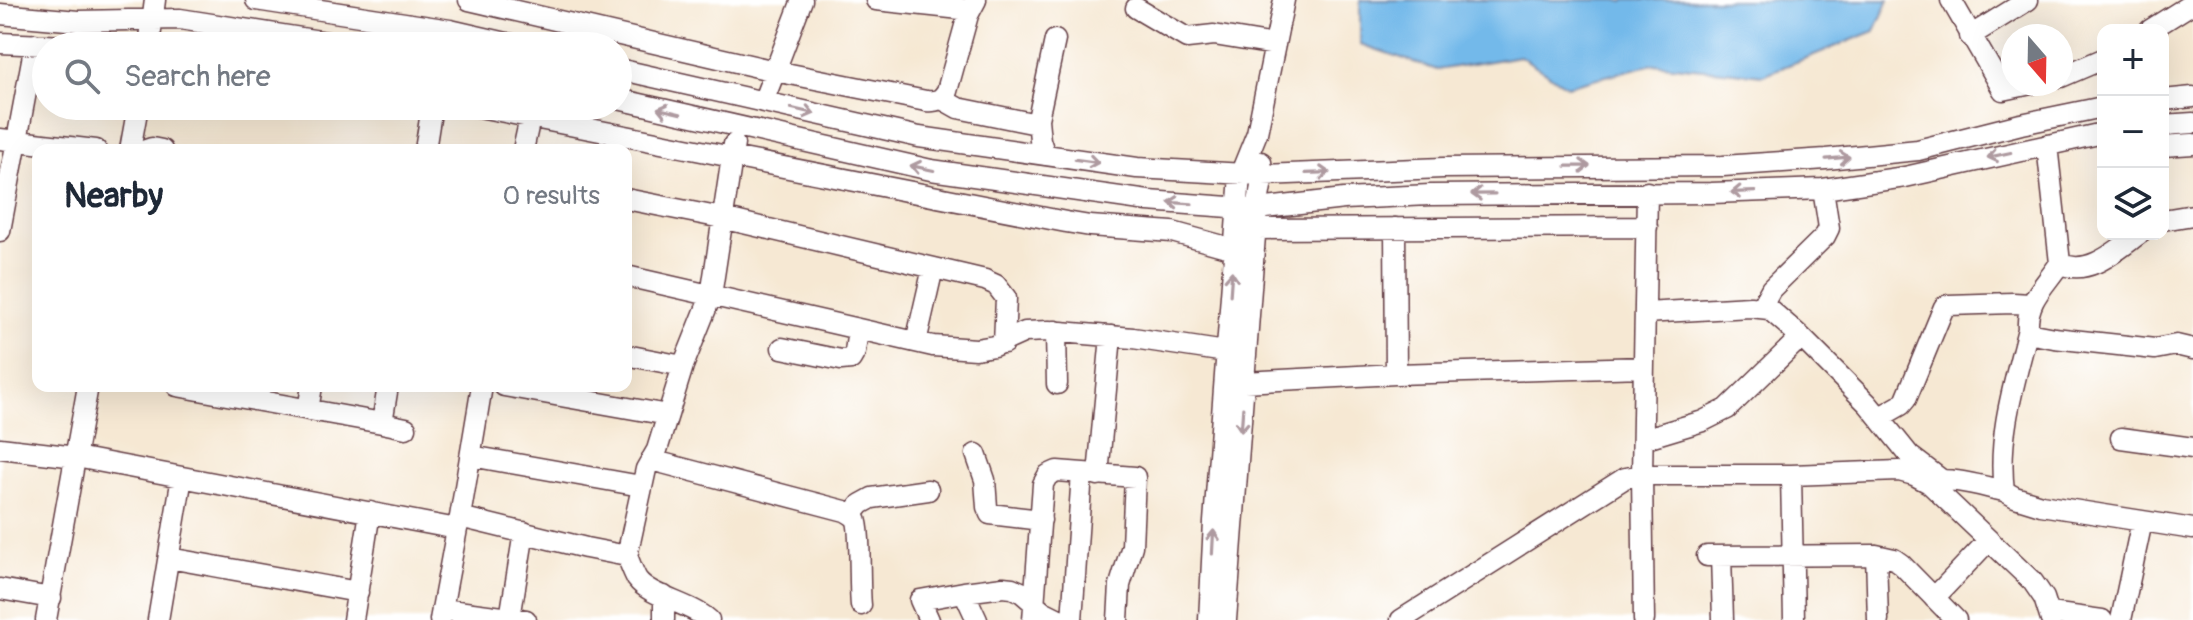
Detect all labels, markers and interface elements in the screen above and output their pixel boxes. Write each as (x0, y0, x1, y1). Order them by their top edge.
north arrow (2001, 24, 2073, 96)
map controls (2097, 24, 2169, 240)
button: + (2097, 24, 2169, 96)
search box (32, 32, 632, 120)
icon: search (60, 54, 104, 98)
text: Search here (124, 58, 271, 95)
button: − (2097, 96, 2169, 168)
one-way arrow (656, 102, 682, 117)
one-way arrow (790, 104, 816, 119)
one-way arrow (1987, 148, 2013, 163)
one-way arrow (1824, 150, 1850, 165)
one-way arrow (1074, 154, 1099, 169)
one-way arrow (1564, 158, 1591, 174)
one-way arrow (910, 160, 935, 175)
one-way arrow (1304, 166, 1331, 181)
button: layers (2097, 168, 2169, 240)
text: Nearby (64, 175, 163, 218)
text: 0 results (503, 180, 600, 212)
one-way arrow (1730, 184, 1757, 199)
one-way arrow (1470, 186, 1497, 202)
one-way arrow (1167, 195, 1194, 210)
one-way arrow (1224, 270, 1239, 297)
one-way arrow (1234, 406, 1249, 433)
one-way arrow (1206, 529, 1221, 556)

